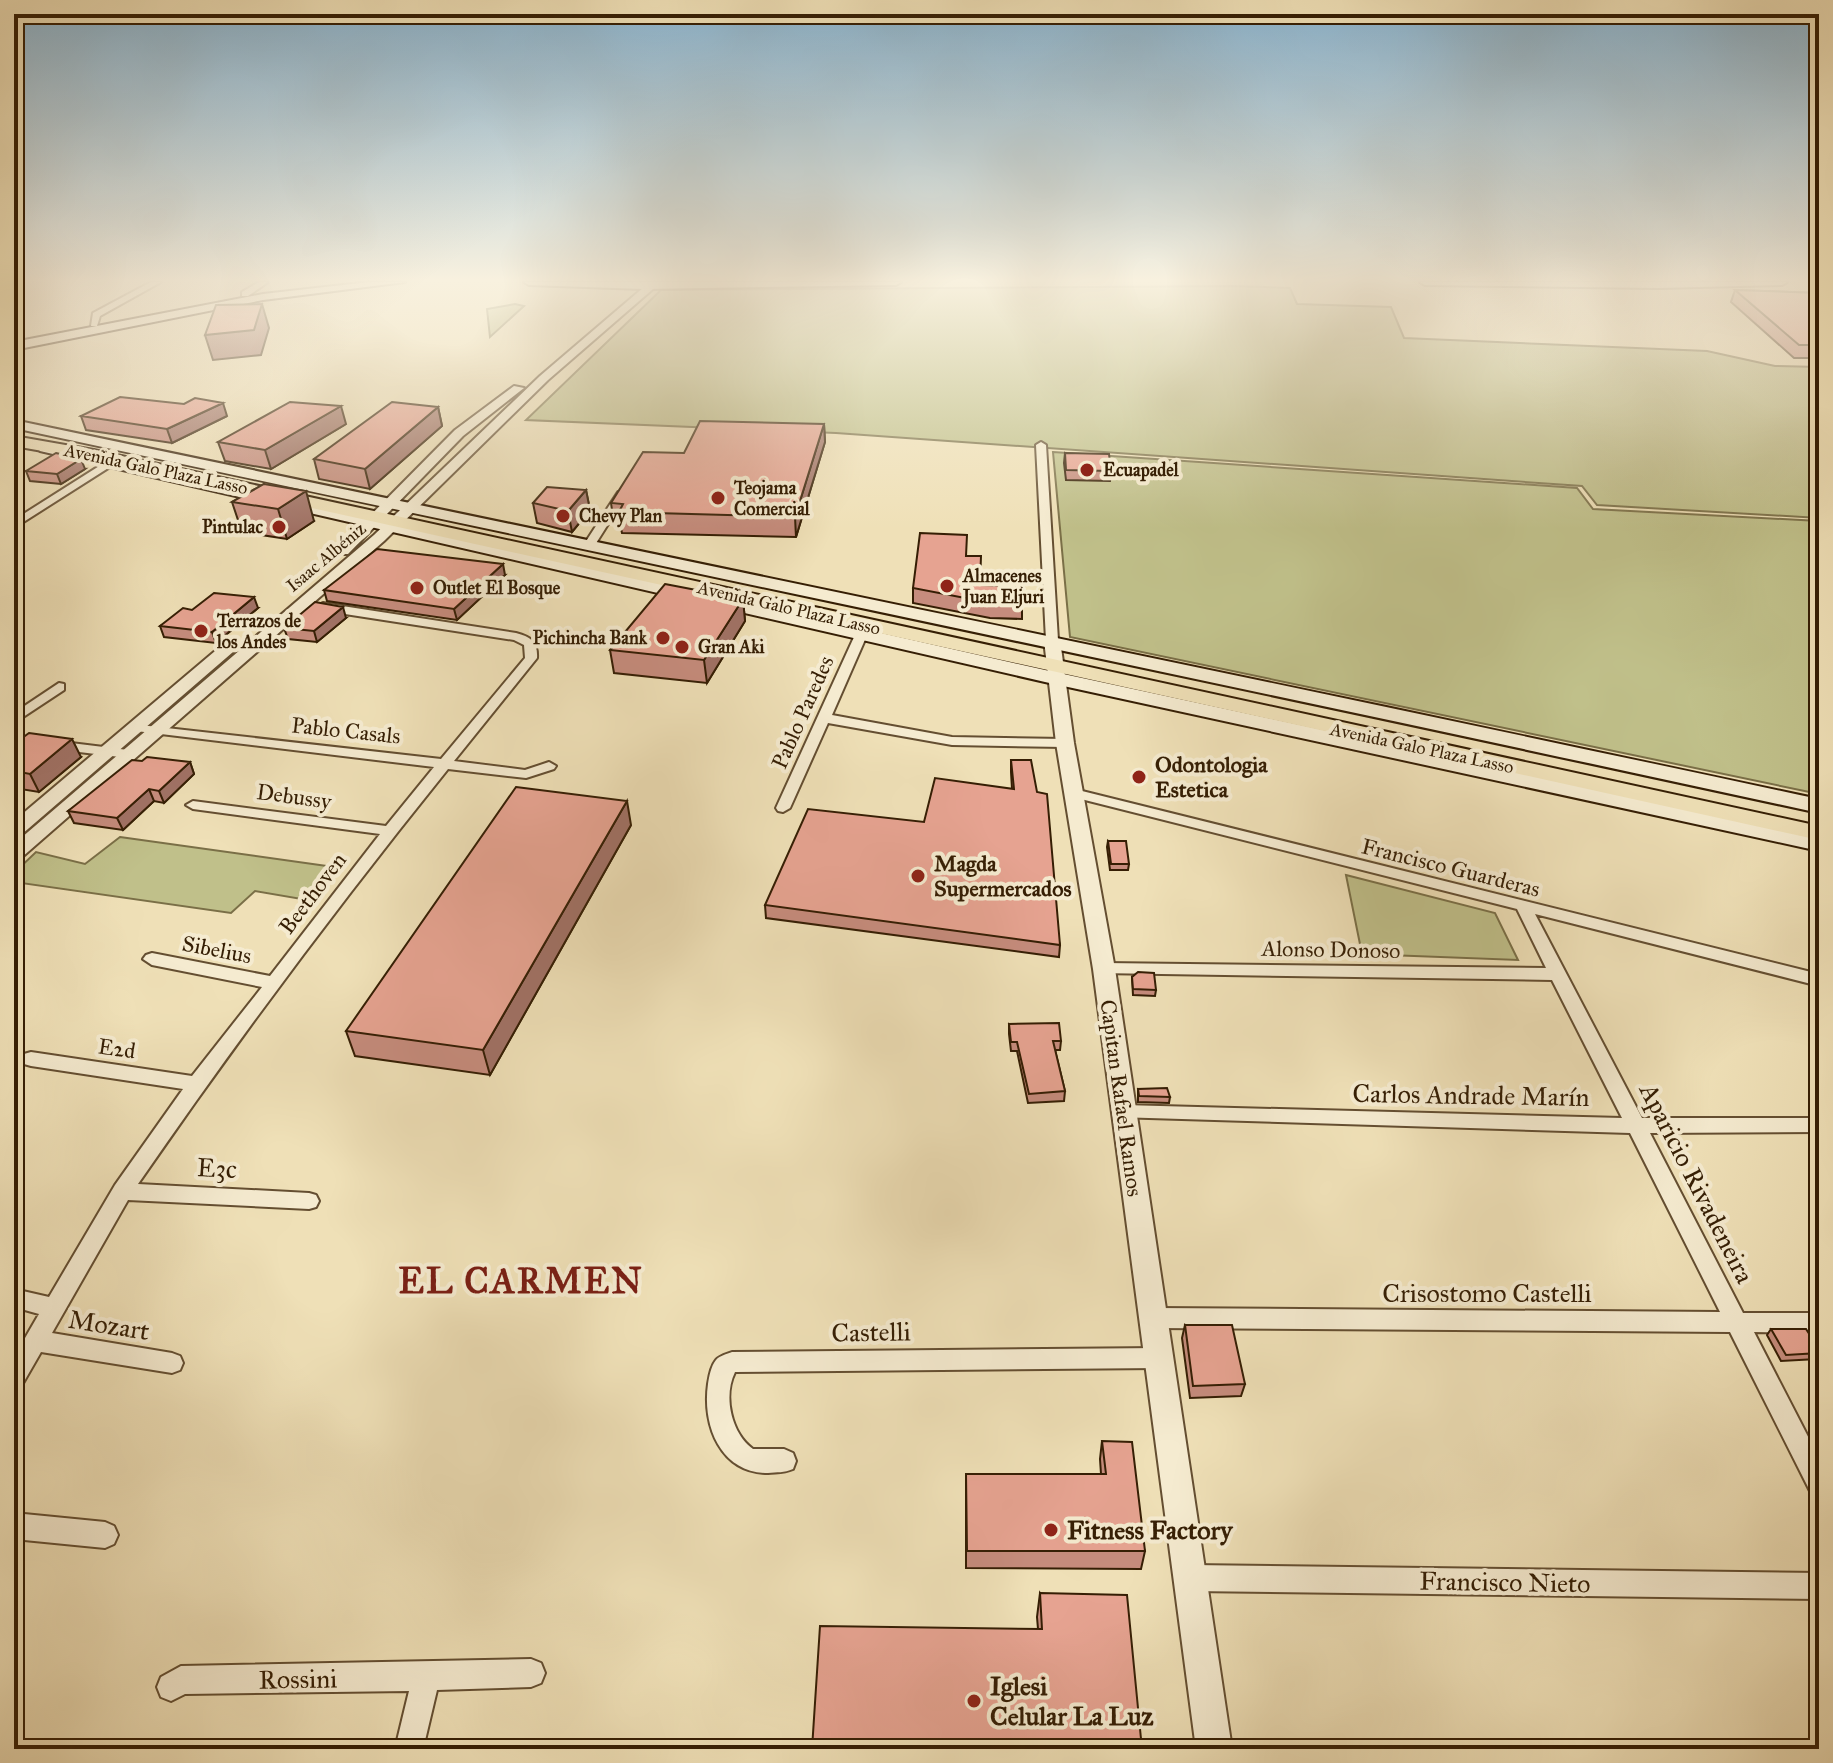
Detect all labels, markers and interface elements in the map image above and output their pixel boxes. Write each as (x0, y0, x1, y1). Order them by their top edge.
street label: Avenida Galo Plaza Lasso (61, 439, 250, 499)
place label: Ecuapadel (1103, 459, 1180, 482)
marker: Ecuapadel (1078, 461, 1096, 479)
place label: Teojama Comercial (733, 477, 811, 520)
marker: Teojama Comercial (709, 489, 727, 507)
place label: Chevy Plan (579, 505, 662, 528)
marker: Chevy Plan (554, 507, 572, 525)
place label: Pintulac (202, 516, 263, 538)
street label: Isaac Albéniz (282, 517, 370, 597)
marker: Pintulac (270, 518, 288, 536)
place label: Almacenes Juan Eljuri (961, 565, 1045, 609)
street label: Avenida Galo Plaza Lasso (694, 576, 883, 640)
place label: Outlet El Bosque (433, 577, 561, 600)
marker: Almacenes Juan Eljuri (938, 577, 956, 595)
marker: Outlet El Bosque (408, 579, 426, 597)
place label: Terrazos de los Andes (216, 610, 301, 653)
marker: Terrazos de los Andes (192, 622, 210, 640)
place label: Pichincha Bank (533, 627, 648, 649)
marker: Pichincha Bank (654, 629, 672, 647)
place label: Gran Aki (698, 636, 766, 658)
marker: Gran Aki (673, 638, 691, 656)
street label: Pablo Paredes (766, 651, 839, 773)
street label: Pablo Casals (290, 711, 402, 750)
street label: Avenida Galo Plaza Lasso (1327, 718, 1516, 778)
place label: Odontologia Estetica (1155, 751, 1268, 803)
marker: Odontologia Estetica (1130, 768, 1148, 786)
street label: Debussy (255, 778, 334, 815)
street label: Francisco Guarderas (1359, 832, 1543, 903)
street label: Beethoven (273, 847, 352, 939)
place label: Magda Supermercados (934, 850, 1071, 902)
marker: Magda Supermercados (909, 867, 927, 885)
street label: Sibelius (180, 930, 254, 969)
street label: Alonso Donoso (1260, 935, 1401, 964)
street label: Capitan Rafael Ramos (1094, 998, 1149, 1198)
street label: E2d (96, 1033, 137, 1064)
street label: Carlos Andrade Marín (1352, 1077, 1590, 1113)
street label: Aparicio Rivadeneira (1632, 1077, 1761, 1288)
street label: E3c (196, 1151, 238, 1185)
district label: EL CARMEN (398, 1259, 644, 1303)
street label: Crisostomo Castelli (1382, 1277, 1592, 1309)
street label: Mozart (66, 1303, 152, 1347)
street label: Castelli (831, 1315, 911, 1349)
place label: Fitness Factory (1067, 1514, 1234, 1546)
marker: Fitness Factory (1042, 1521, 1060, 1539)
street label: Francisco Nieto (1419, 1565, 1591, 1599)
street label: Rossini (258, 1662, 338, 1696)
place label: Iglesi Celular La Luz (990, 1670, 1154, 1732)
marker: Iglesi Celular La Luz (965, 1692, 983, 1710)

